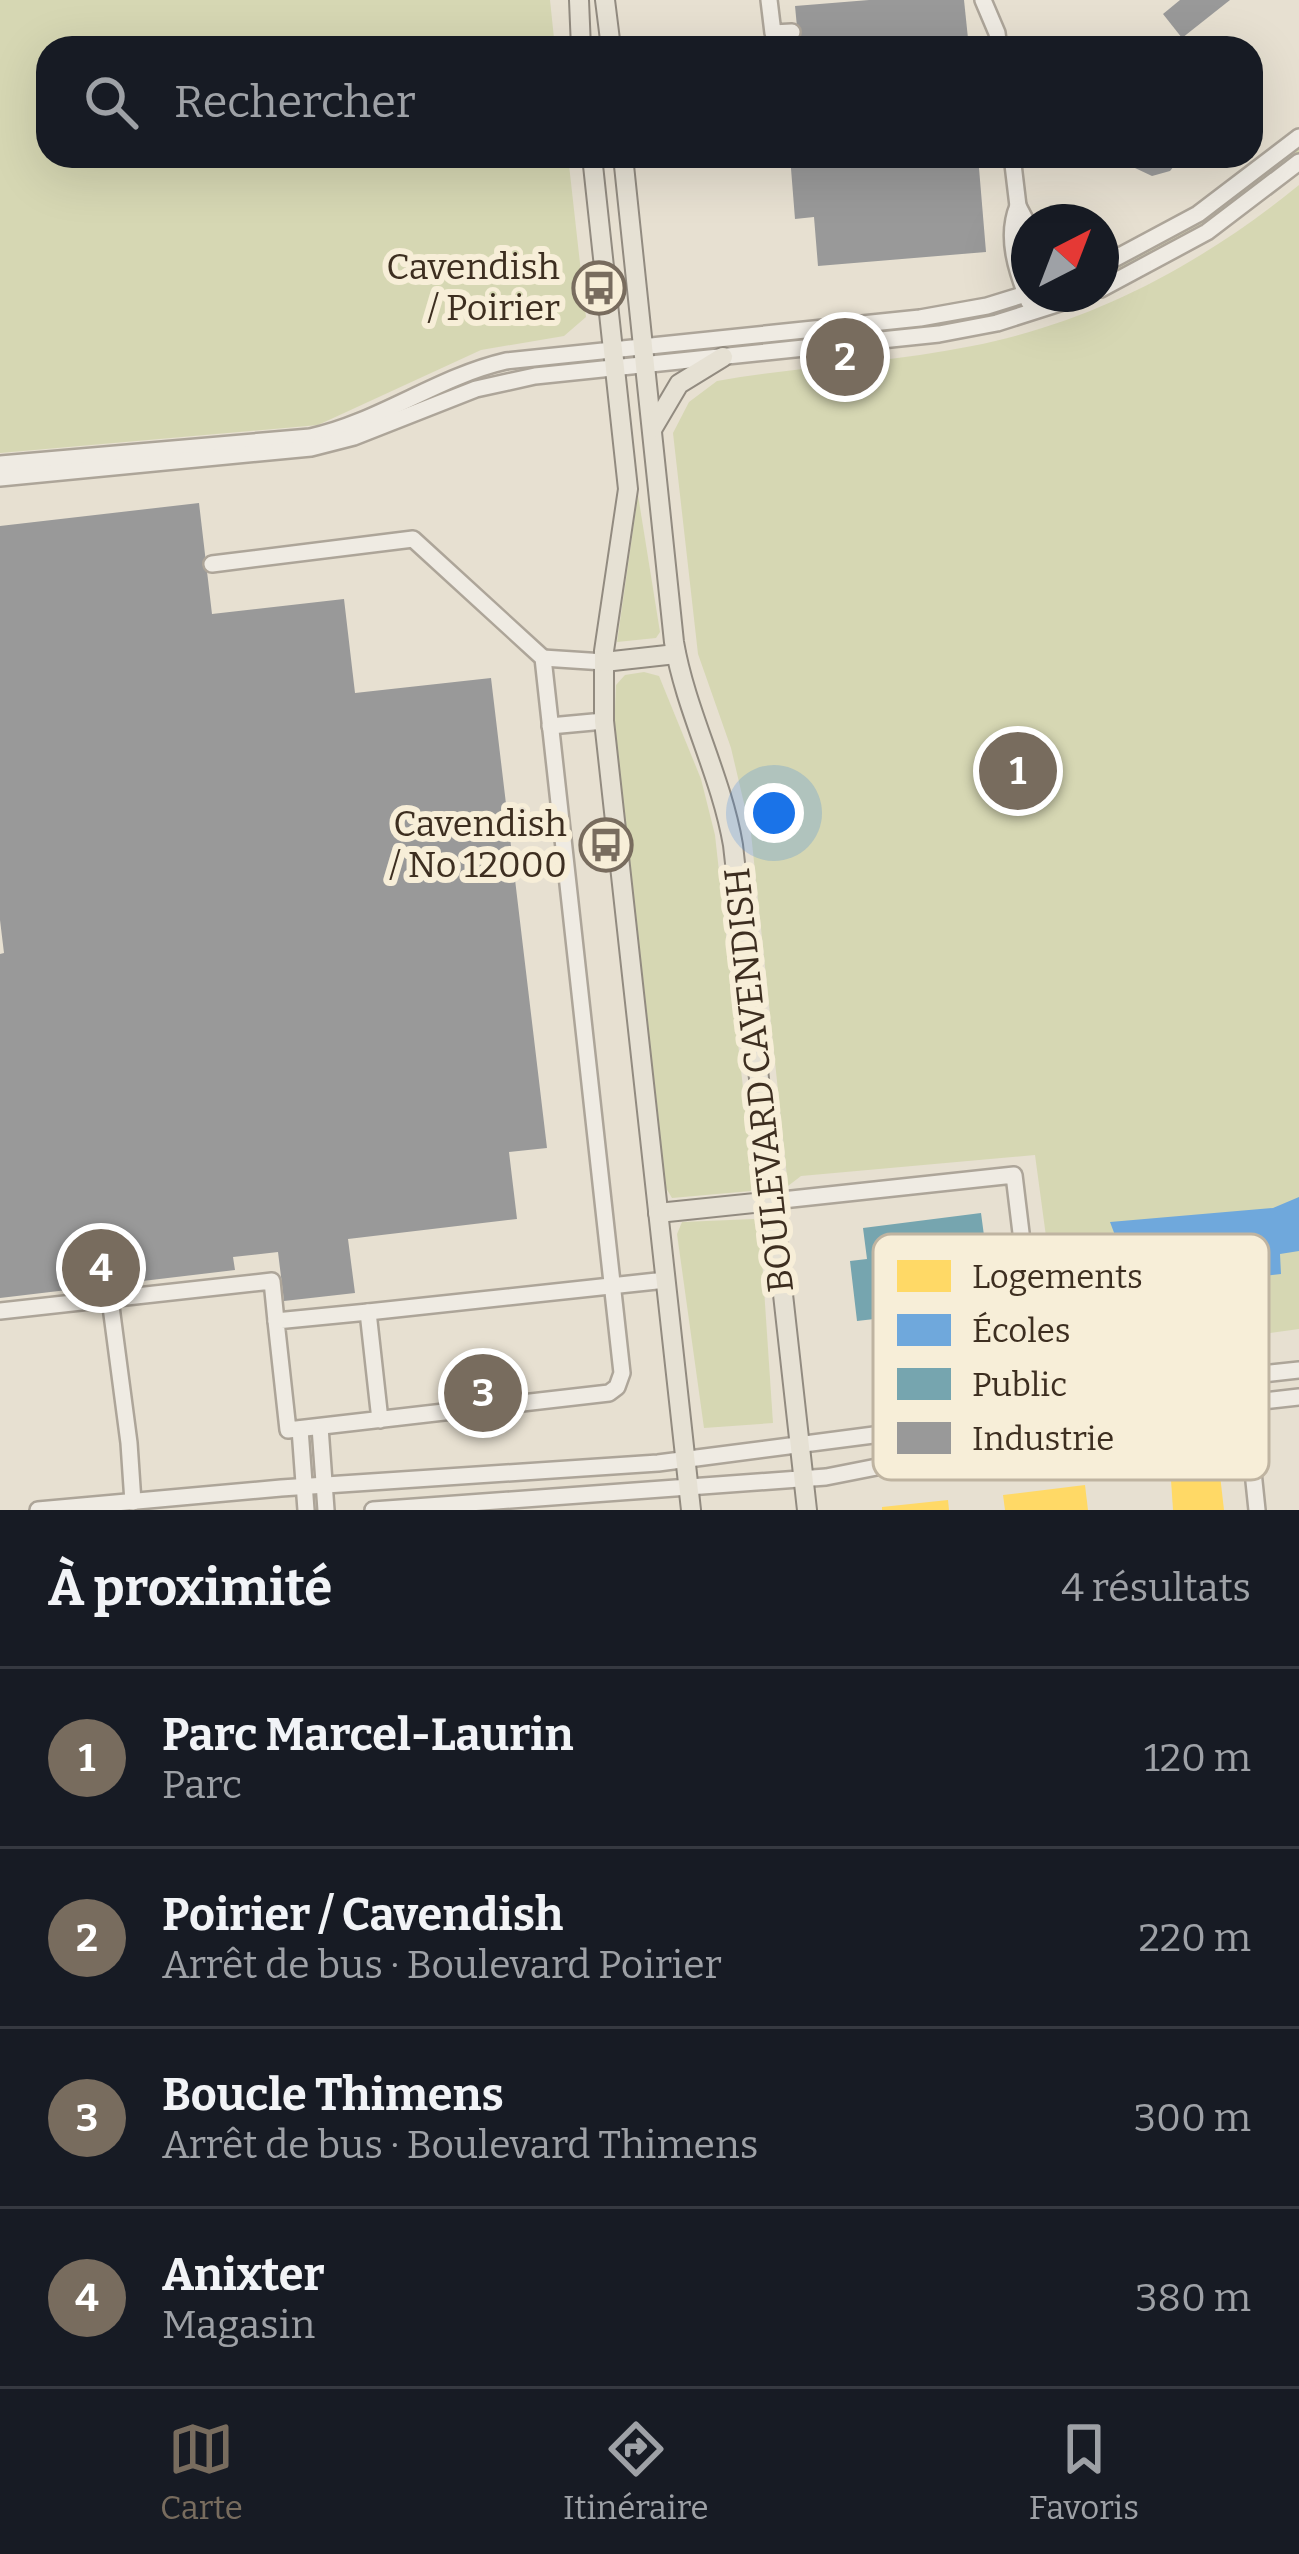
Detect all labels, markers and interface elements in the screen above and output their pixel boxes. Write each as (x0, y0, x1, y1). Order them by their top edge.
search box (36, 36, 1263, 168)
icon: search (78, 69, 144, 135)
text: Rechercher (174, 75, 416, 129)
north arrow (1011, 204, 1119, 312)
place label: Cavendish / Poirier (386, 245, 560, 330)
bus stop icon: Cavendish / Poirier (571, 260, 627, 316)
pin: 2 (806, 312, 884, 402)
pin: 1 (979, 726, 1057, 816)
your location (744, 783, 804, 843)
place label: Cavendish / No 12000 (389, 802, 567, 887)
bus stop icon: Cavendish / No 12000 (578, 817, 634, 873)
street label: BOULEVARD CAVENDISH (715, 866, 803, 1294)
pin: 4 (62, 1223, 140, 1313)
legend (873, 1234, 1269, 1480)
text: Logements (972, 1257, 1143, 1297)
text: Écoles (972, 1311, 1071, 1351)
pin: 3 (444, 1348, 522, 1438)
text: Public (972, 1365, 1067, 1405)
text: Industrie (972, 1419, 1114, 1459)
text: À proximité (48, 1557, 332, 1619)
text: 4 résultats (1061, 1565, 1251, 1611)
text: Parc Marcel-Laurin (162, 1708, 573, 1762)
text: 1 (79, 1735, 95, 1781)
text: 120 m (1144, 1735, 1251, 1781)
text: Parc (162, 1762, 242, 1808)
text: Poirier / Cavendish (162, 1888, 563, 1942)
text: 2 (76, 1915, 98, 1961)
text: 220 m (1139, 1915, 1251, 1961)
text: Arrêt de bus · Boulevard Poirier (162, 1942, 722, 1988)
text: Boucle Thimens (162, 2068, 504, 2122)
text: 3 (76, 2095, 98, 2141)
text: 300 m (1134, 2095, 1251, 2141)
text: Arrêt de bus · Boulevard Thimens (162, 2122, 758, 2168)
text: Anixter (162, 2248, 325, 2302)
text: 4 (75, 2275, 99, 2321)
text: 380 m (1135, 2275, 1251, 2321)
text: Magasin (162, 2302, 315, 2348)
tab: Carte (160, 2416, 243, 2528)
tab: Itinéraire (563, 2416, 709, 2528)
tab: Favoris (1029, 2416, 1139, 2528)

